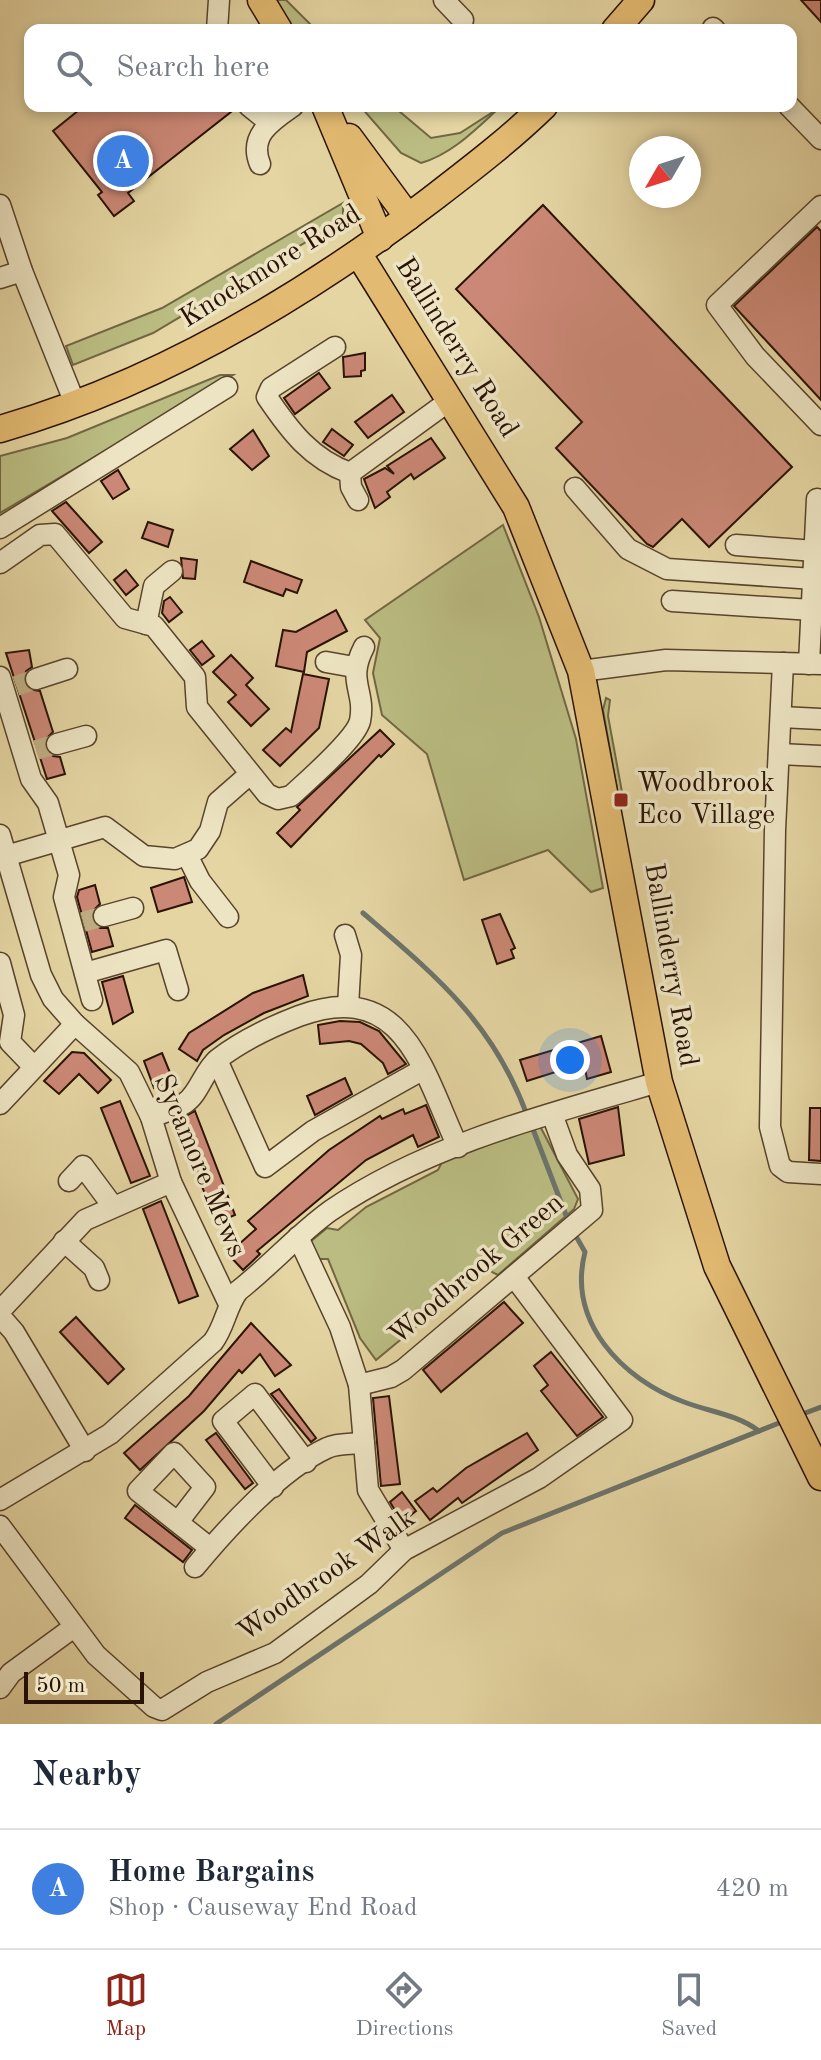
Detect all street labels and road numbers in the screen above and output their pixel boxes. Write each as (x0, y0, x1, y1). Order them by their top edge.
street label: Knockmore Road (176, 200, 366, 334)
street label: Ballinderry Road (389, 253, 523, 443)
street label: Ballinderry Road (638, 861, 702, 1069)
street label: Sycamore Mews (148, 1071, 250, 1261)
street label: Woodbrook Green (384, 1189, 570, 1351)
street label: Woodbrook Walk (233, 1505, 421, 1647)

